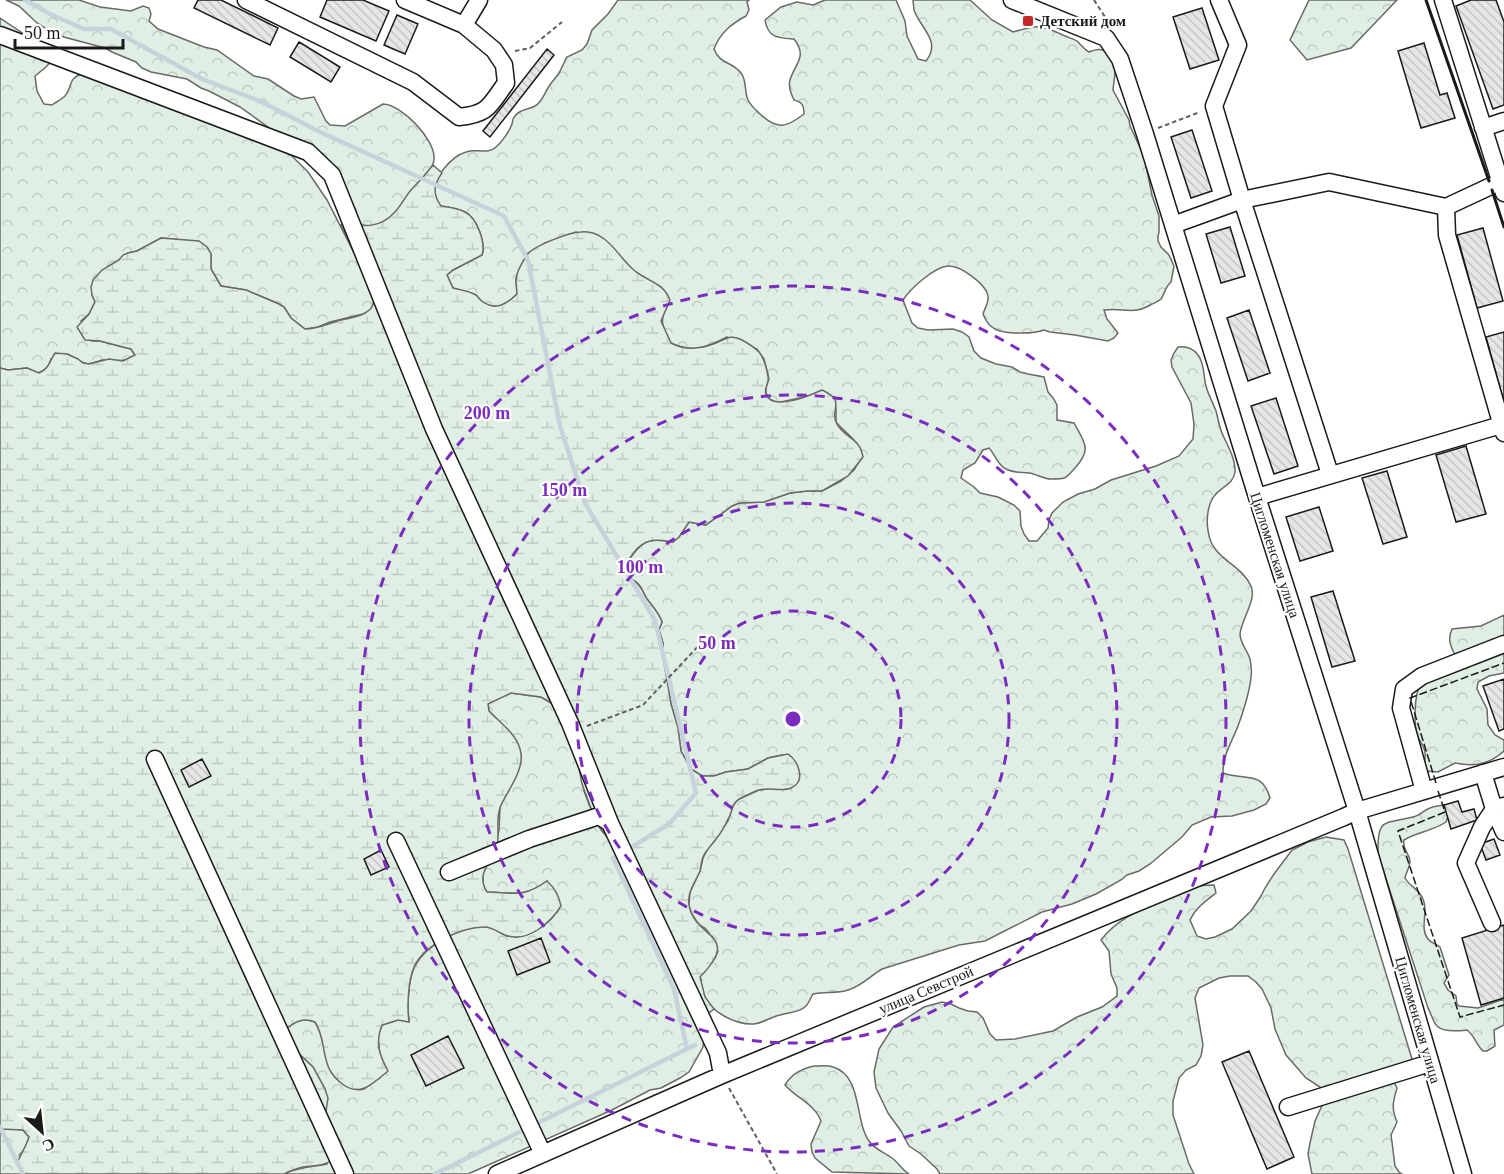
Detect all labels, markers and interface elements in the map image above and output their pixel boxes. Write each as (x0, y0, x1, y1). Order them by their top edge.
scale bar (15, 12, 123, 50)
place label: Детский дом (1040, 13, 1126, 29)
marker: Детский дом (1021, 14, 1035, 28)
text: 50 m (24, 23, 61, 43)
text: 200 m (464, 403, 510, 423)
text: 150 m (541, 480, 587, 500)
street label: Цигломенская улица (1247, 490, 1303, 620)
text: 100 m (617, 557, 663, 577)
text: 50 m (698, 633, 736, 653)
centre of rings (783, 709, 803, 729)
street label: Цигломенская улица (1392, 955, 1444, 1086)
street label: улица Севстрой (876, 963, 976, 1017)
north arrow (12, 1102, 72, 1162)
text: С (40, 1135, 58, 1155)

